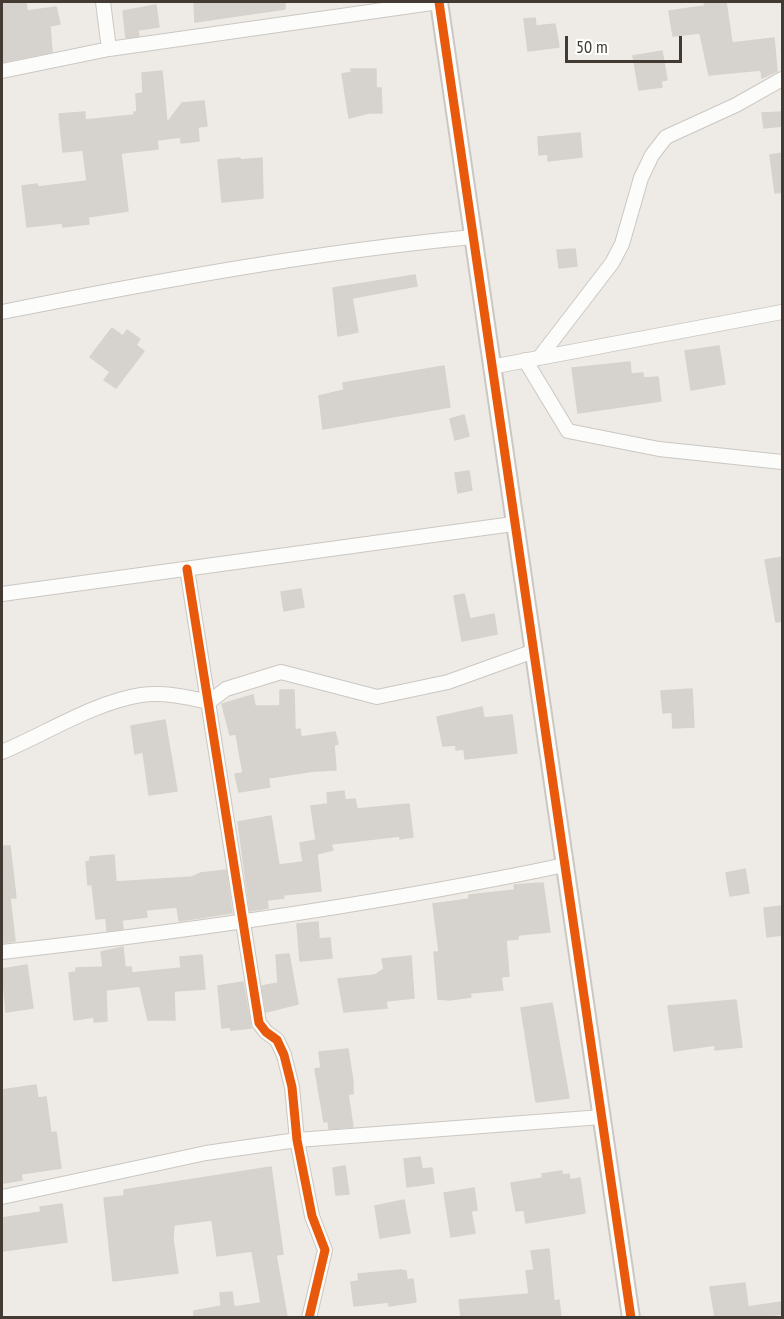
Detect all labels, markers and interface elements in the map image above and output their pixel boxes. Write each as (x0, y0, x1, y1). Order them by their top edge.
scale bar (568, 24, 685, 62)
text: 50 m (576, 35, 608, 58)

